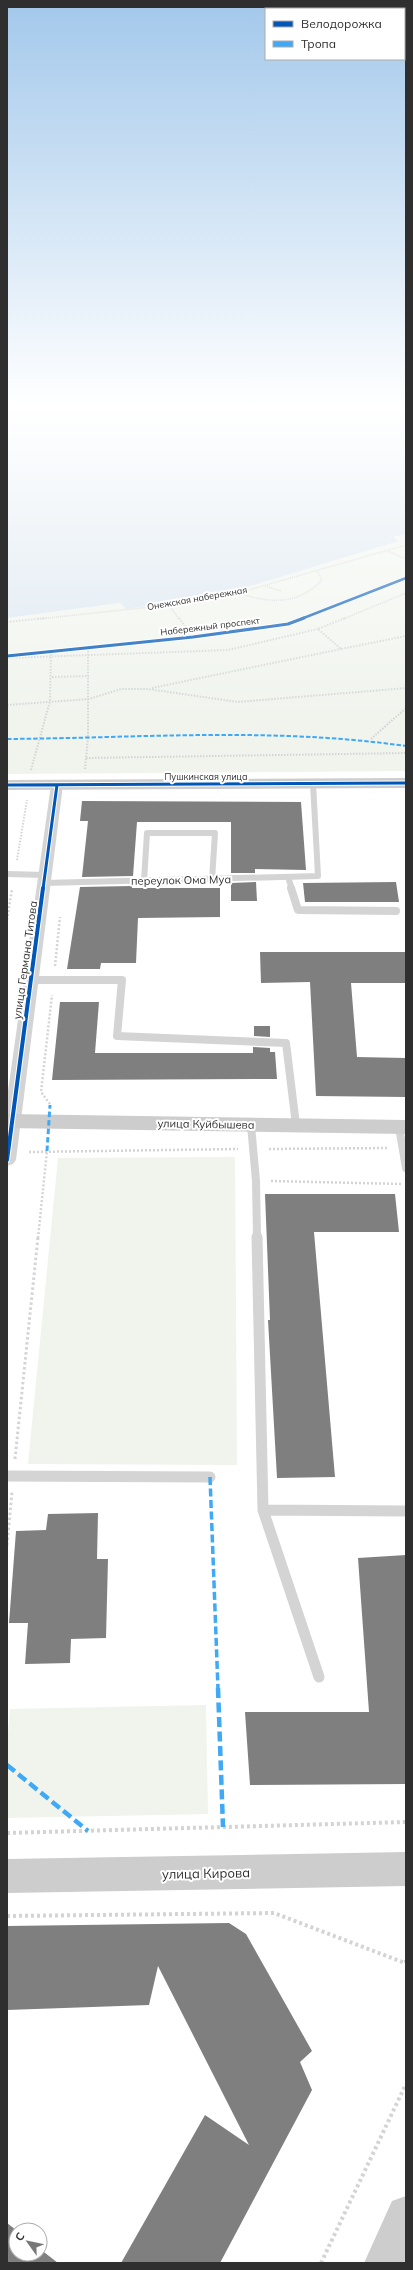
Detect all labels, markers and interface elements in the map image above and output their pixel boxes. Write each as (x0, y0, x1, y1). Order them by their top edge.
legend (265, 8, 405, 60)
text: Велодорожка (301, 16, 382, 31)
text: Тропа (301, 36, 336, 51)
street label: Онежская набережная (146, 584, 248, 612)
street label: Набережный проспект (160, 614, 261, 638)
street label: Пушкинская улица (164, 771, 248, 783)
street label: переулок Ома Муа (131, 872, 231, 888)
street label: улица Германа Титова (10, 900, 40, 1020)
street label: улица Куйбышева (157, 1116, 255, 1132)
street label: улица Кирова (162, 1864, 250, 1882)
north arrow (8, 2222, 48, 2262)
text: С (12, 2229, 28, 2244)

